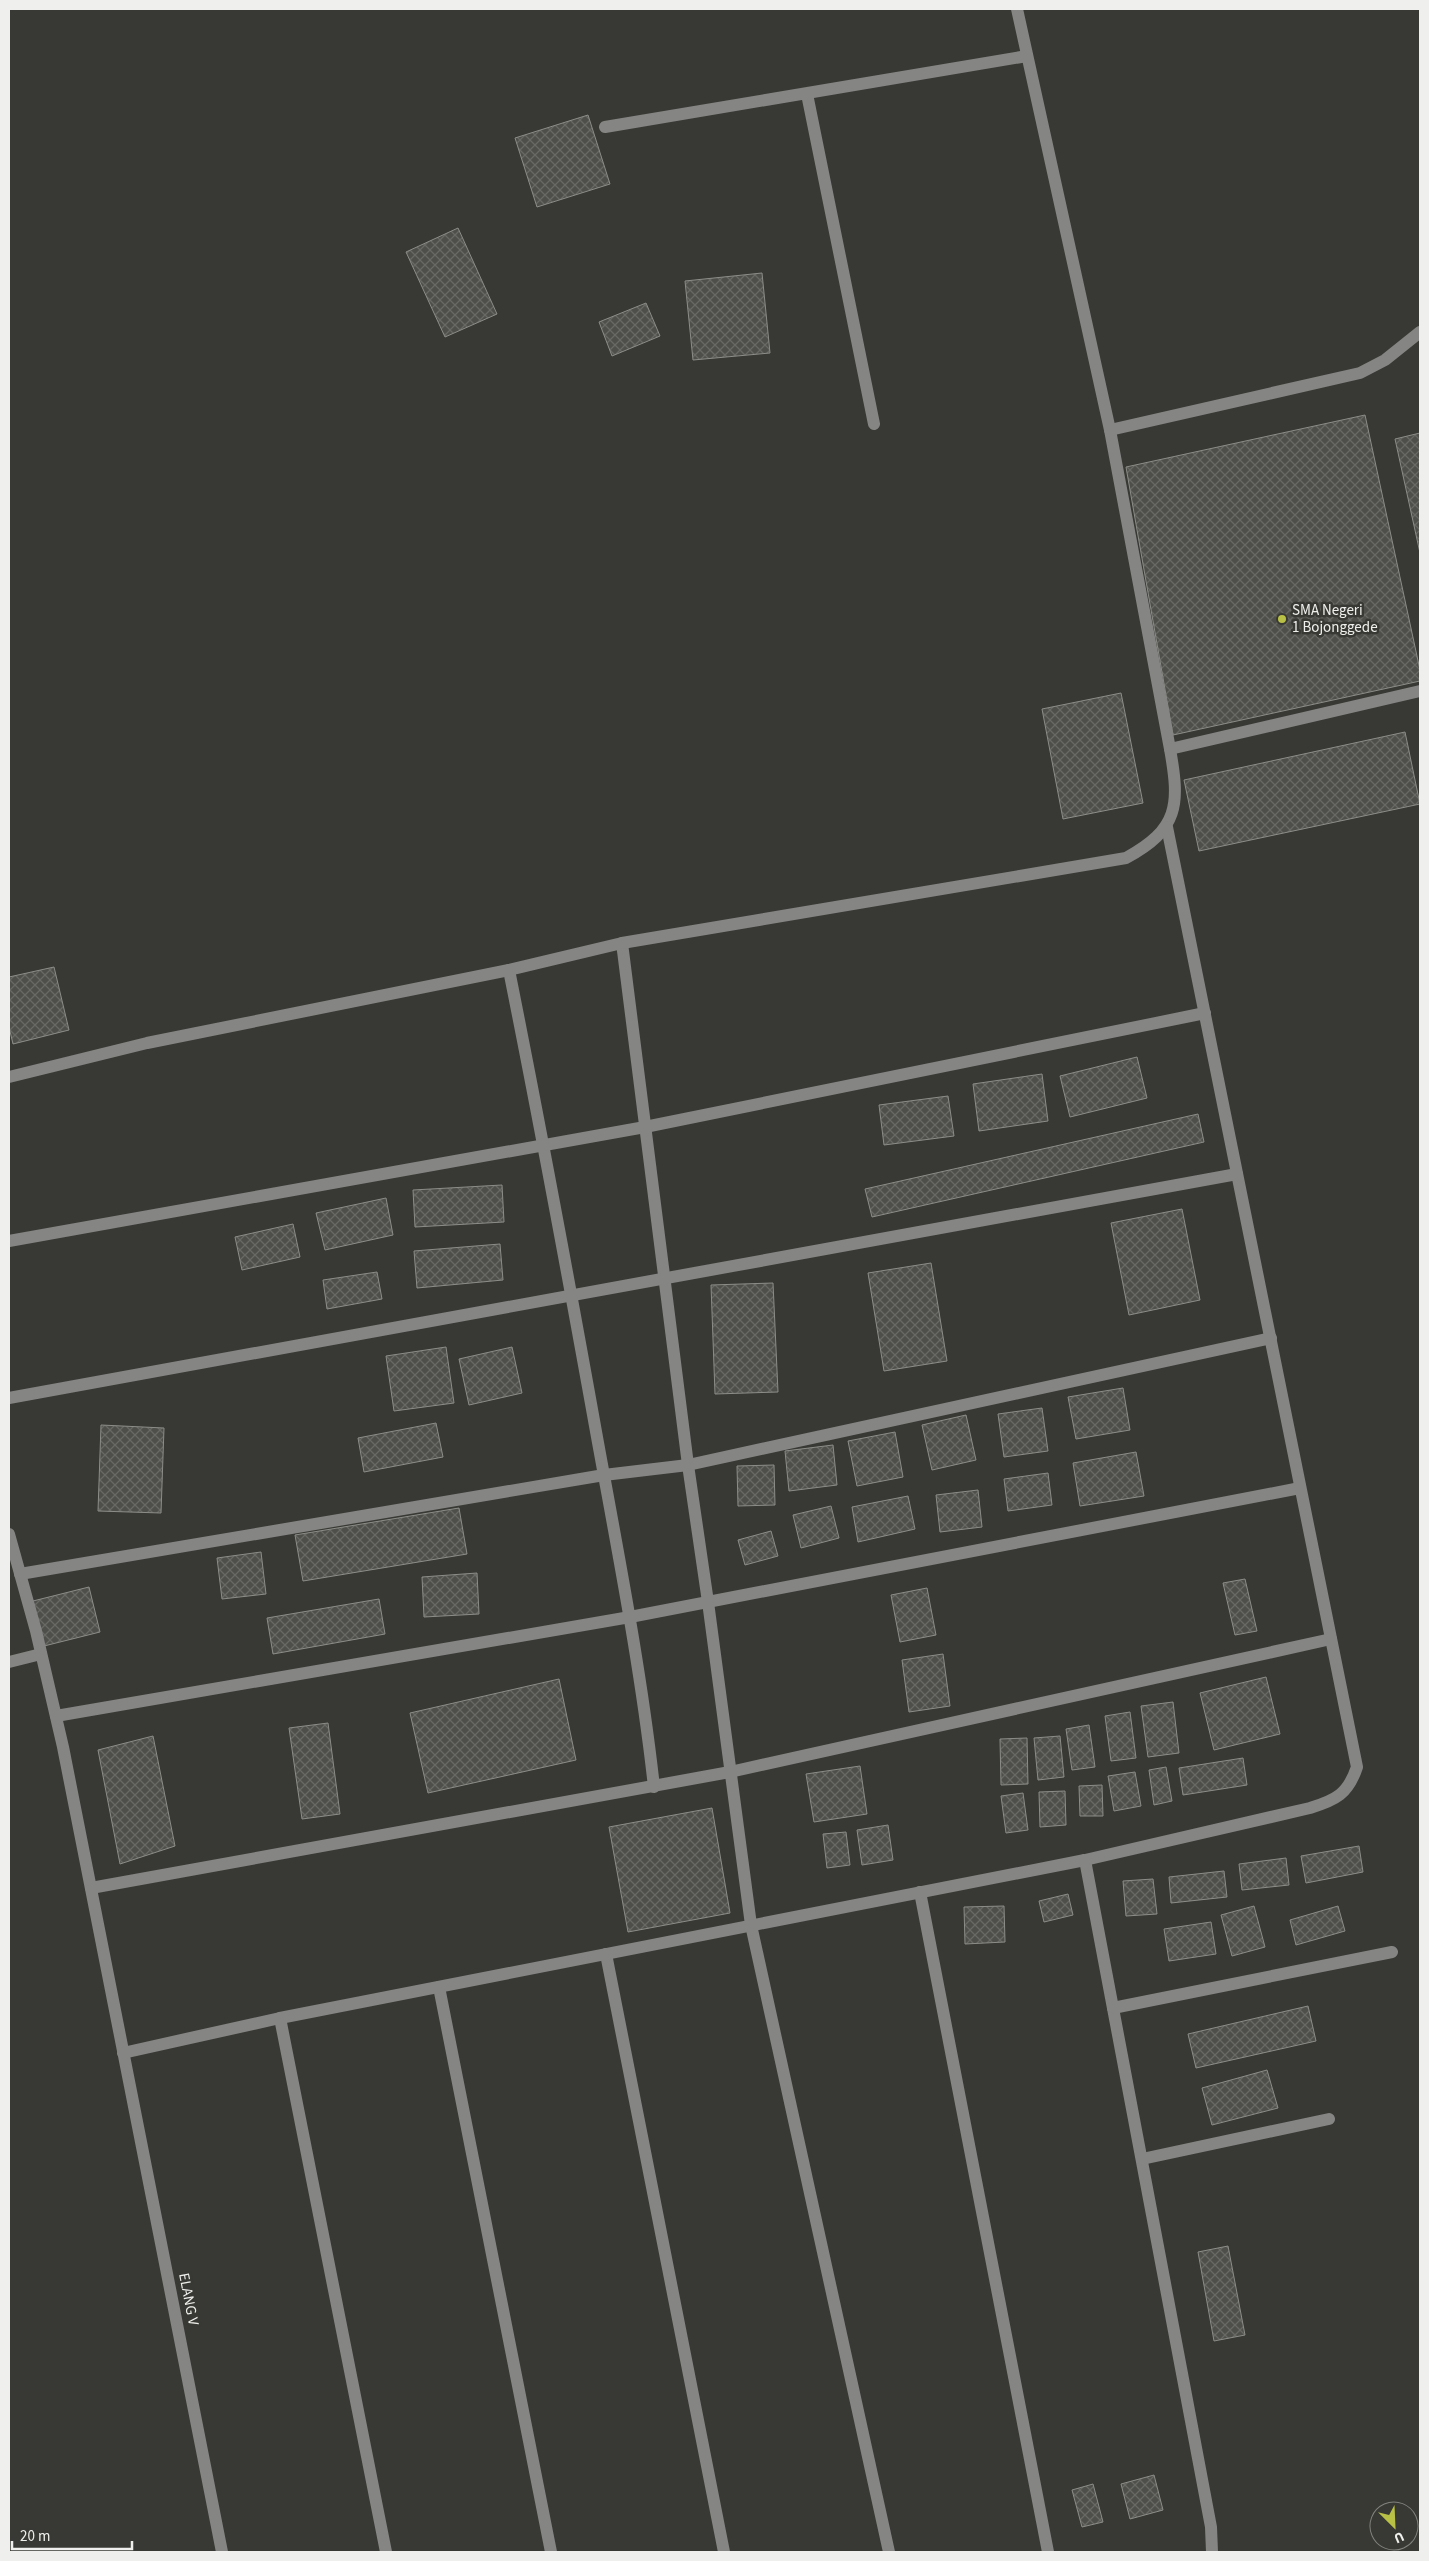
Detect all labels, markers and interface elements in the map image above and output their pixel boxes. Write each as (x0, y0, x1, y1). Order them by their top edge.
place label: SMA Negeri 1 Bojonggede (1292, 600, 1378, 638)
marker: SMA Negeri 1 Bojonggede (1276, 613, 1288, 625)
street label: ELANG V (173, 2271, 204, 2327)
north arrow (1369, 2501, 1419, 2551)
scale bar (12, 2518, 132, 2550)
text: 20 m (20, 2526, 50, 2547)
text: U (1391, 2526, 1407, 2548)

